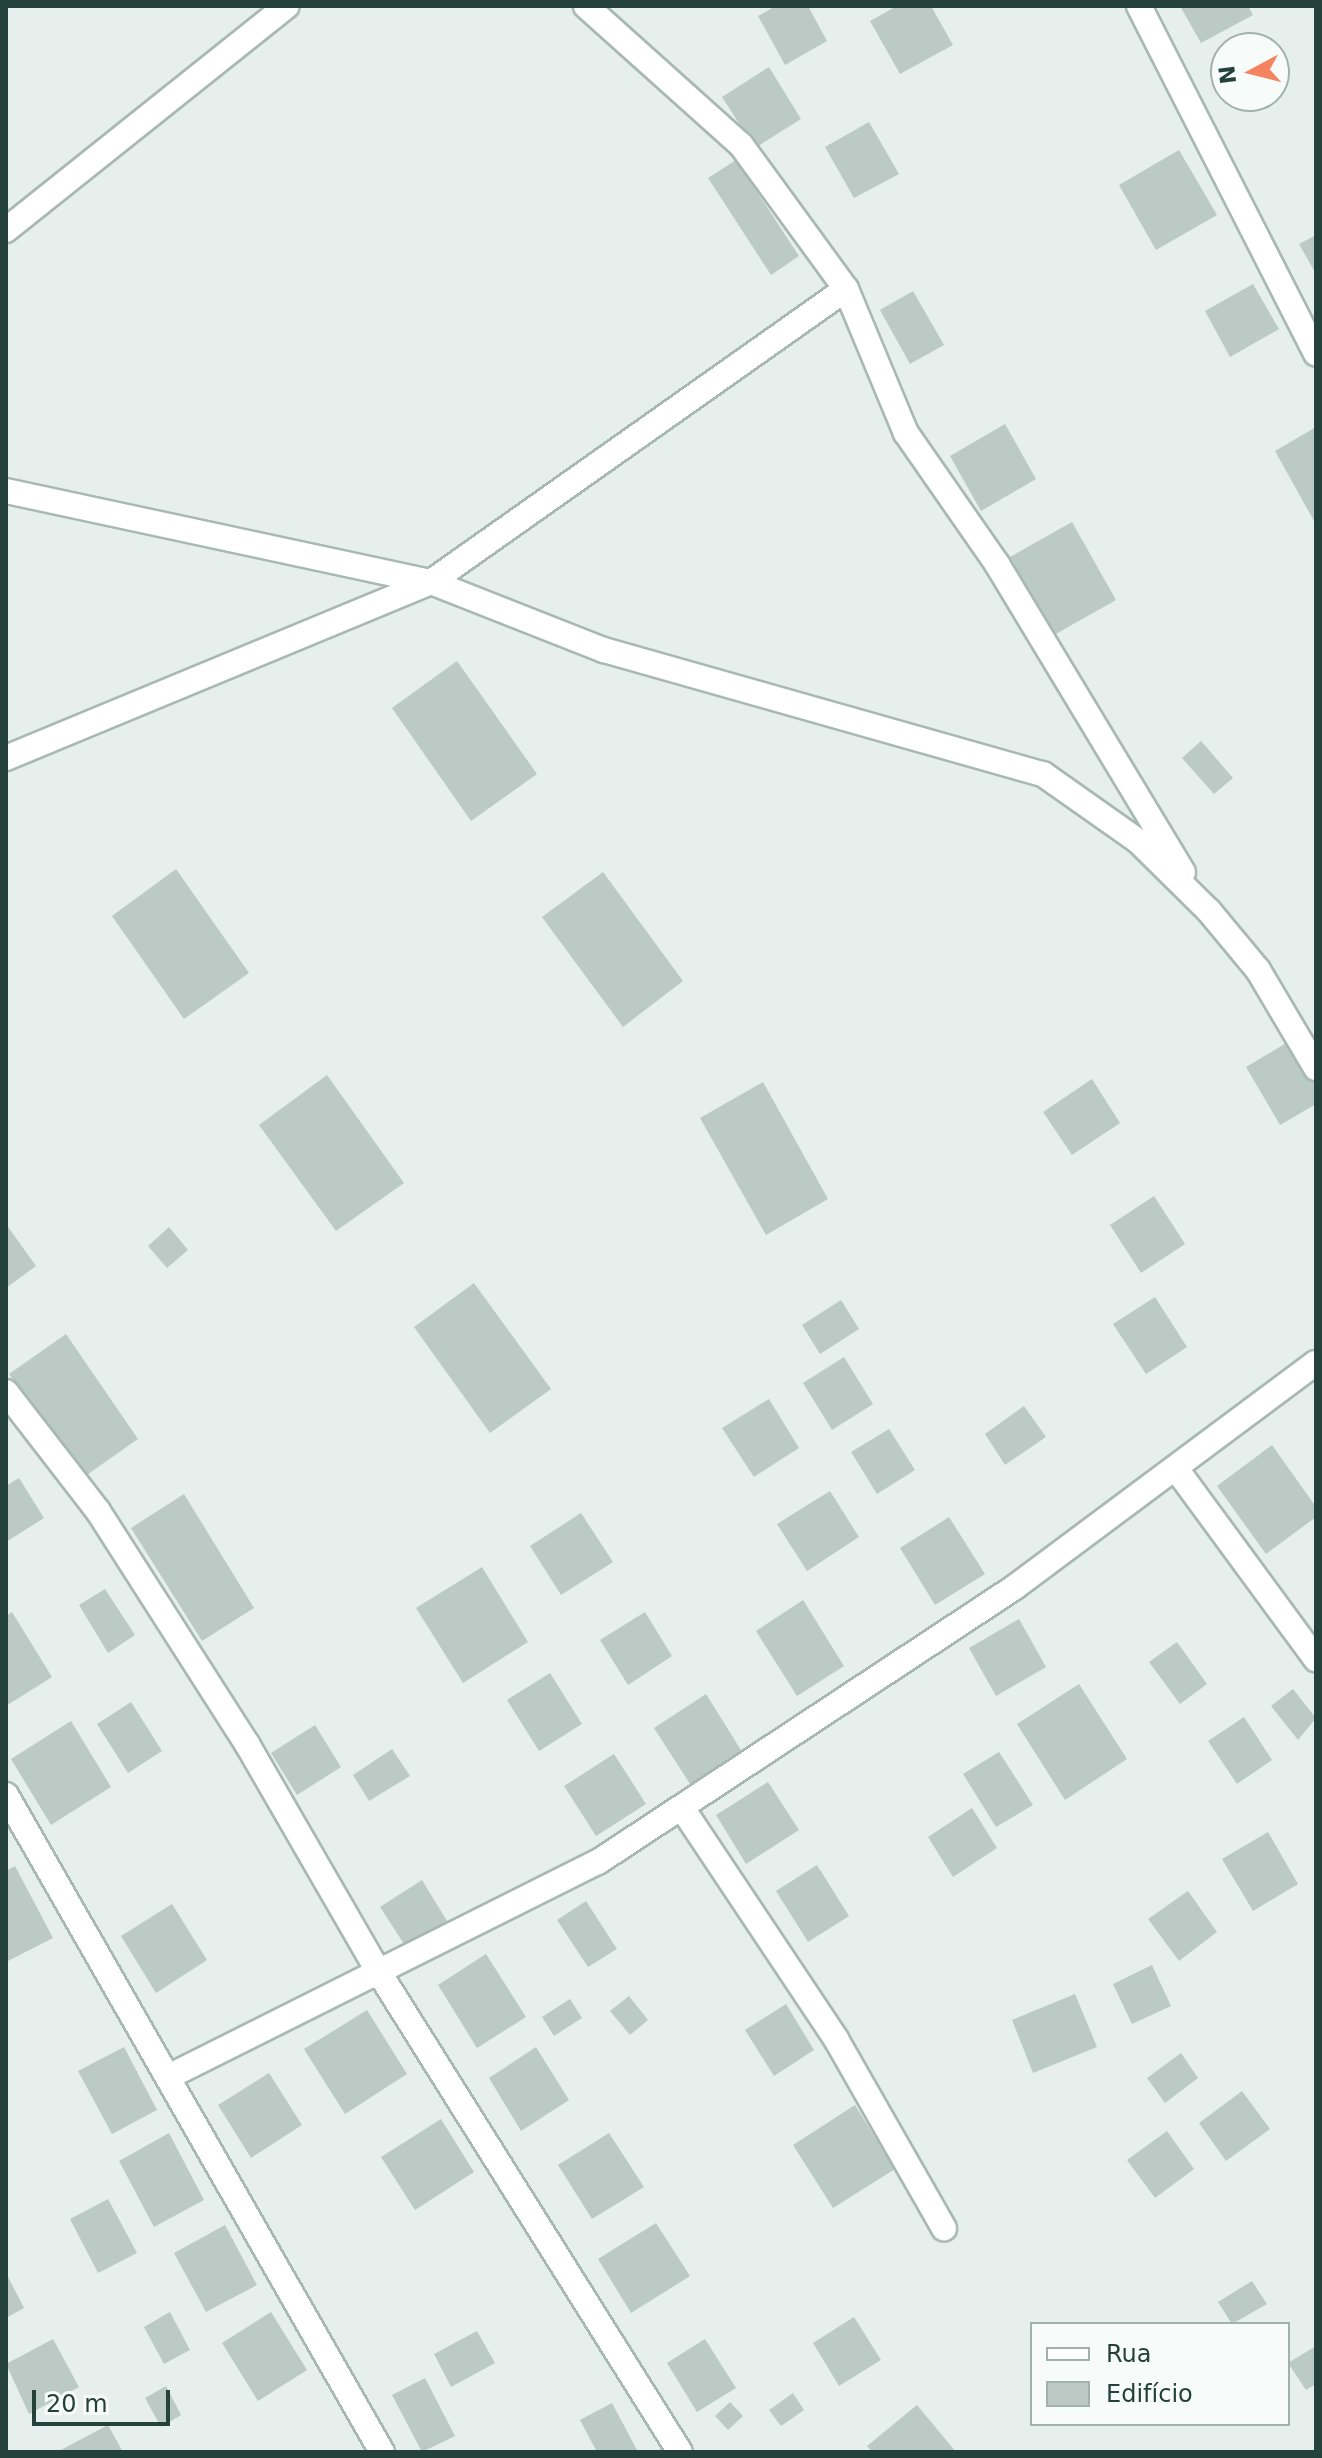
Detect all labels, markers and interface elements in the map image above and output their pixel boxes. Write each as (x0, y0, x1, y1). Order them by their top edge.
north arrow (1210, 32, 1290, 112)
text: N (1214, 64, 1241, 85)
legend (1030, 2322, 1290, 2426)
text: Rua (1106, 2340, 1152, 2368)
scale bar (36, 2374, 174, 2424)
text: Edifício (1106, 2380, 1193, 2408)
text: 20 m (46, 2390, 108, 2418)

